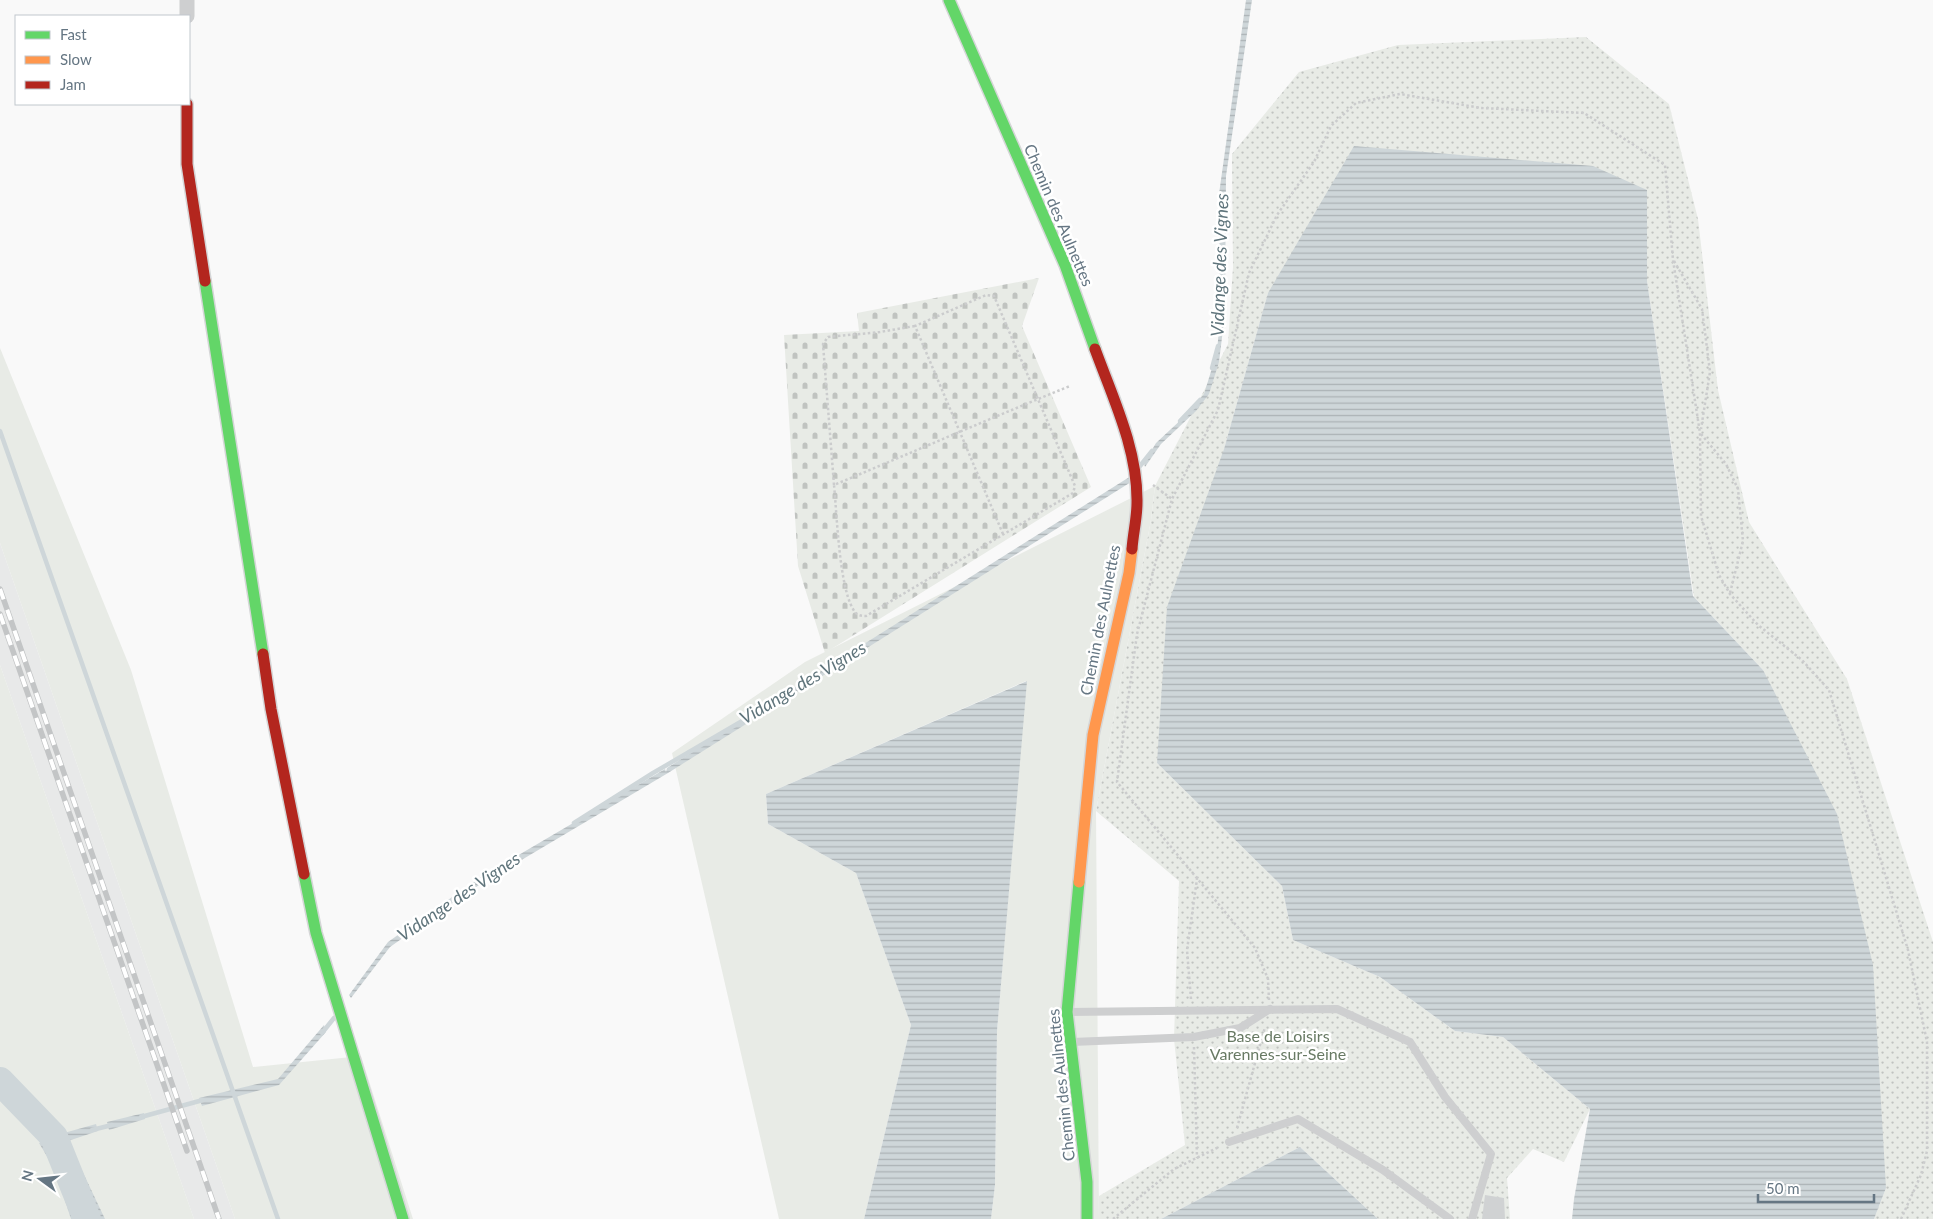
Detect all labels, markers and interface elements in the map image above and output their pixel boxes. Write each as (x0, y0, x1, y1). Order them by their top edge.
legend (15, 15, 190, 105)
text: Fast (60, 25, 87, 43)
text: Slow (60, 50, 92, 68)
text: Jam (60, 75, 86, 93)
street label: Chemin des Aulnettes (1021, 141, 1098, 289)
water label: Vidange des Vignes (1206, 193, 1232, 337)
street label: Chemin des Aulnettes (1076, 543, 1123, 697)
water label: Vidange des Vignes (735, 636, 870, 729)
water label: Vidange des Vignes (393, 847, 524, 945)
street label: Chemin des Aulnettes (1043, 1008, 1078, 1162)
park label: Base de Loisirs Varennes-sur-Seine (1210, 1026, 1346, 1063)
north arrow (15, 1154, 65, 1204)
text: N (17, 1168, 37, 1183)
scale bar (1758, 1172, 1874, 1204)
text: 50 m (1766, 1179, 1800, 1197)

